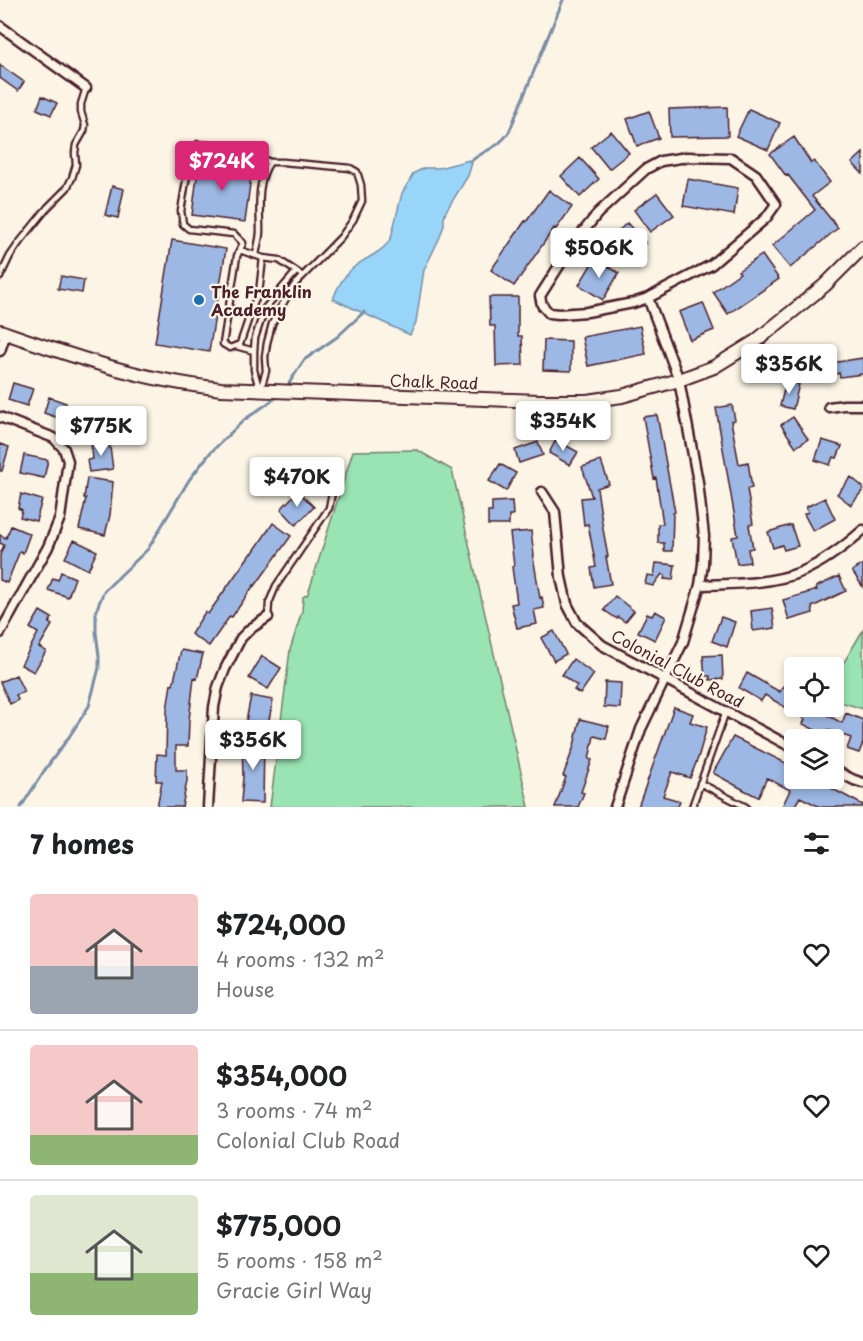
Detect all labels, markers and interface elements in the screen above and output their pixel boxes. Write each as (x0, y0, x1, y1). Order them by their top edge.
pin: $724K (180, 141, 264, 192)
text: $724K (189, 145, 255, 175)
pin: $506K (557, 228, 641, 279)
text: $506K (564, 232, 634, 262)
place label: The Franklin Academy (210, 279, 312, 321)
marker: The Franklin Academy (192, 293, 206, 307)
pin: $356K (747, 344, 831, 395)
text: $356K (755, 348, 823, 378)
street label: Chalk Road (389, 367, 479, 395)
pin: $354K (521, 401, 605, 452)
text: $354K (530, 405, 596, 435)
pin: $775K (59, 406, 143, 457)
text: $775K (70, 410, 132, 440)
pin: $470K (255, 457, 339, 508)
text: $470K (264, 461, 331, 491)
street label: Colonial Club Road (607, 623, 749, 713)
map controls (784, 657, 844, 789)
button: locate (784, 657, 844, 717)
pin: $356K (211, 720, 295, 771)
text: $356K (219, 724, 287, 754)
button: layers (784, 729, 844, 789)
text: 7 homes (30, 824, 134, 863)
icon: filters (800, 827, 833, 860)
text: $724,000 (216, 905, 346, 944)
icon: home (78, 918, 150, 990)
icon: heart (800, 938, 833, 971)
text: 4 rooms · 132 m² (216, 944, 385, 974)
text: House (216, 974, 275, 1004)
text: $354,000 (216, 1056, 347, 1095)
icon: home (78, 1069, 150, 1141)
icon: heart (800, 1089, 833, 1122)
text: 3 rooms · 74 m² (216, 1095, 373, 1125)
text: Colonial Club Road (216, 1125, 400, 1155)
text: $775,000 (216, 1206, 341, 1245)
icon: home (78, 1219, 150, 1291)
icon: heart (800, 1239, 833, 1272)
text: 5 rooms · 158 m² (216, 1245, 383, 1275)
text: Gracie Girl Way (216, 1275, 372, 1305)

